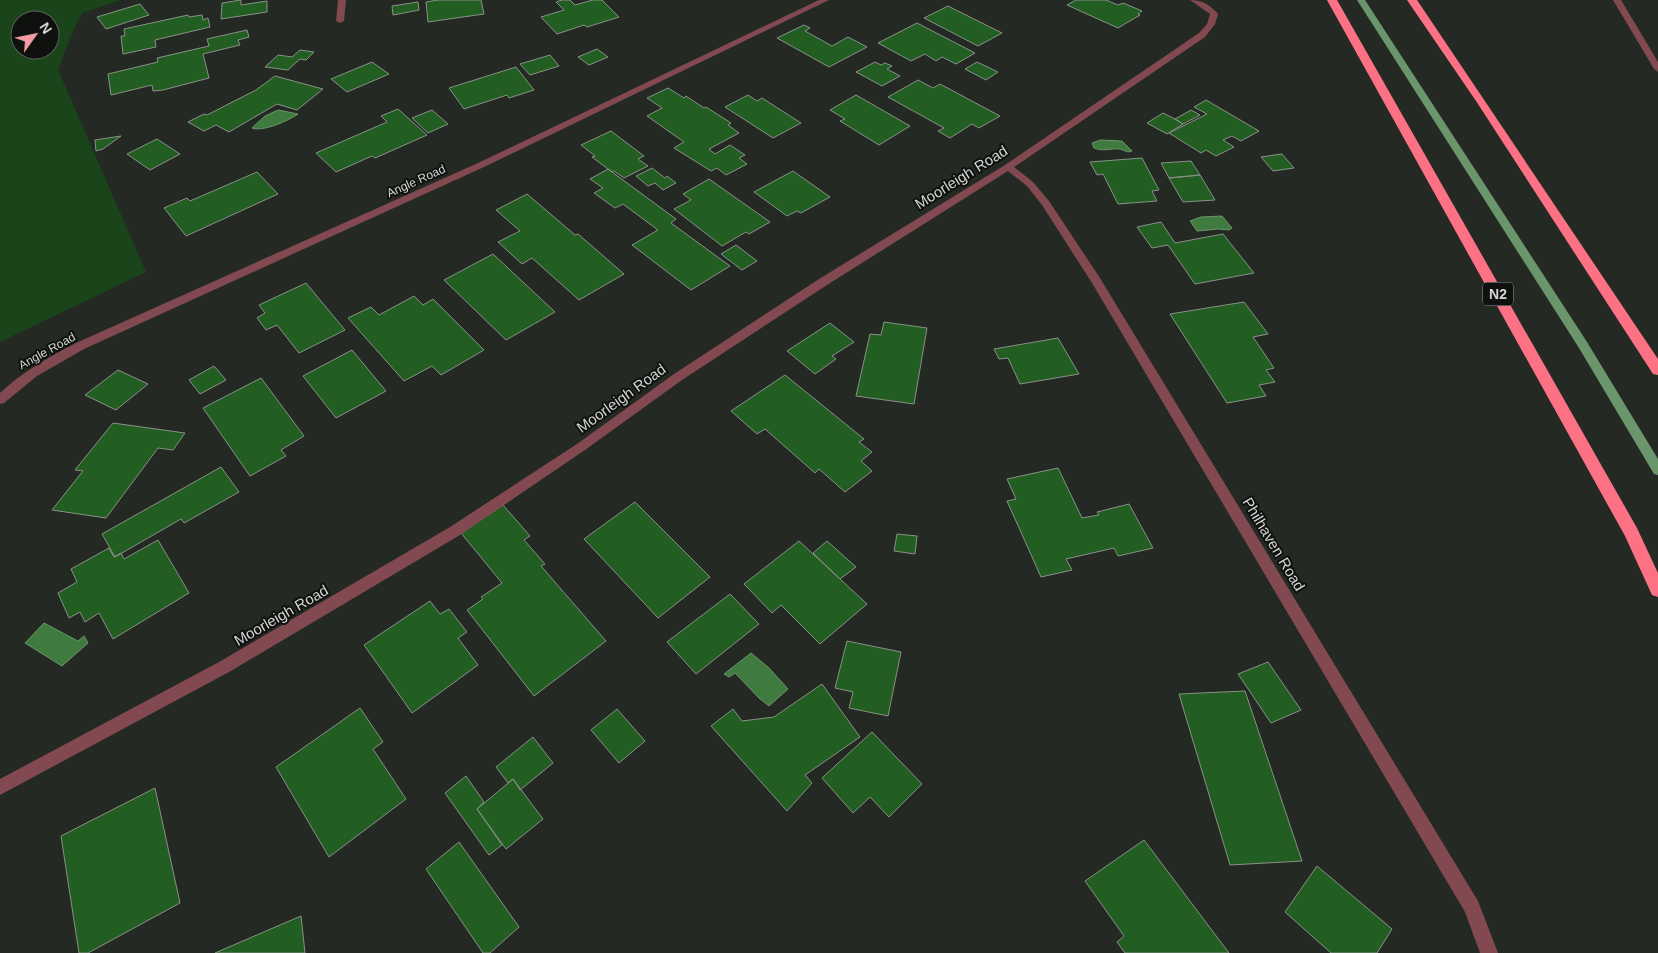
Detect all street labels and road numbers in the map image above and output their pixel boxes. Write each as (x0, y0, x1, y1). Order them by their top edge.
street label: Moorleigh Road (912, 142, 1010, 212)
street label: Angle Road (385, 162, 447, 200)
road number: N2 (1483, 282, 1513, 306)
street label: Angle Road (16, 330, 78, 372)
street label: Moorleigh Road (573, 360, 669, 436)
street label: Philhaven Road (1239, 494, 1309, 594)
street label: Moorleigh Road (231, 581, 331, 649)

